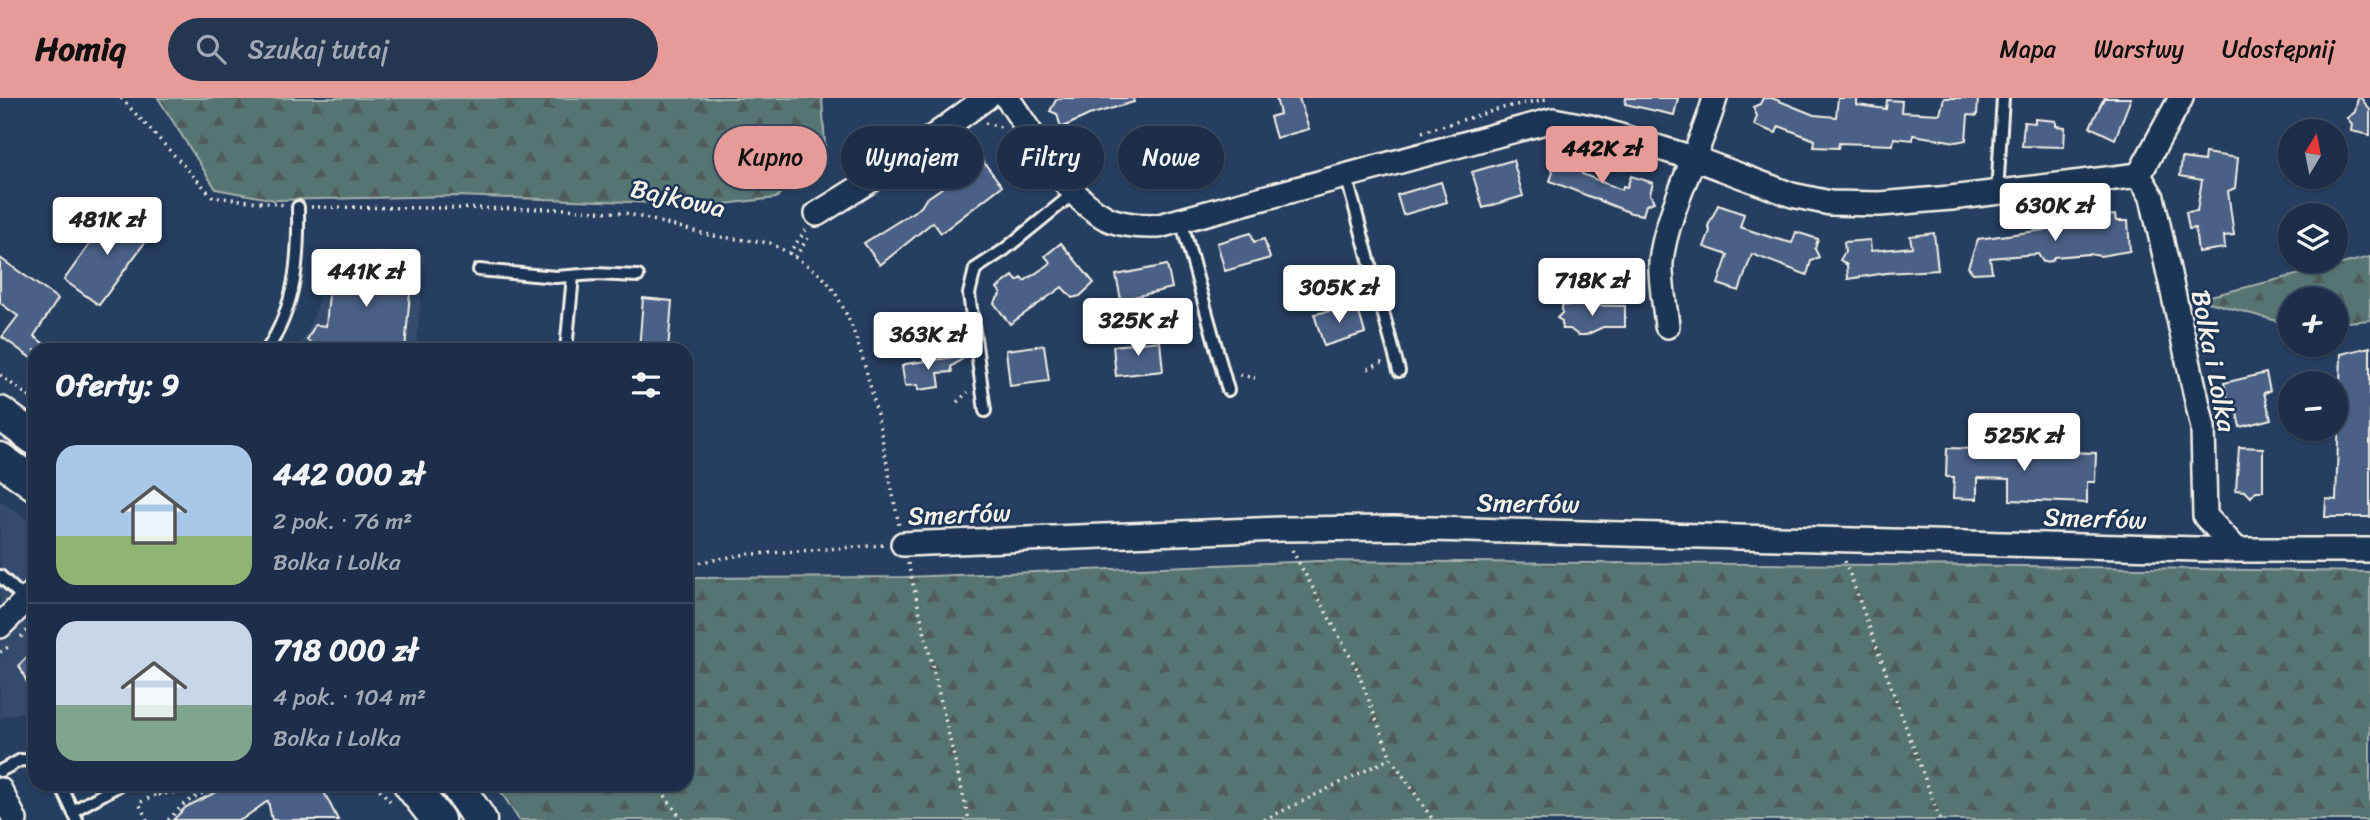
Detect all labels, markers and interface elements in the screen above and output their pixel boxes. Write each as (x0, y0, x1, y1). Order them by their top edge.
search box (168, 18, 658, 81)
text: Homiq (35, 20, 126, 78)
text: Szukaj tutaj (248, 26, 389, 72)
text: Mapa (1999, 28, 2056, 70)
text: Warstwy (2094, 28, 2184, 70)
text: Udostępnij (2222, 28, 2335, 70)
icon: search (192, 30, 230, 68)
north arrow (2278, 119, 2348, 189)
map controls (2278, 119, 2348, 441)
chip: Kupno (714, 126, 827, 189)
chip: Wynajem (841, 126, 983, 189)
chip: Filtry (997, 126, 1104, 189)
chip: Nowe (1118, 126, 1224, 189)
pin: 442K zł (1537, 126, 1667, 186)
text: 442K zł (1562, 128, 1642, 169)
street label: Bajkowa (626, 165, 730, 231)
pin: 630K zł (1990, 184, 2120, 243)
text: 630K zł (2016, 185, 2094, 226)
pin: 481K zł (42, 198, 172, 257)
text: 481K zł (69, 199, 145, 240)
button: layers (2278, 203, 2348, 273)
pin: 441K zł (301, 250, 431, 309)
text: 441K zł (327, 251, 405, 292)
pin: 718K zł (1527, 258, 1657, 318)
text: 718K zł (1554, 260, 1630, 301)
pin: 305K zł (1274, 266, 1404, 325)
text: 305K zł (1299, 267, 1379, 308)
street label: Bolka i Lolka (2178, 286, 2251, 437)
button: + (2278, 287, 2348, 357)
pin: 325K zł (1073, 299, 1203, 358)
text: 325K zł (1099, 300, 1177, 341)
pin: 363K zł (863, 313, 993, 372)
text: 363K zł (890, 314, 966, 355)
text: Oferty: 9 (56, 358, 179, 412)
icon: filters (627, 366, 665, 404)
button: − (2278, 371, 2348, 441)
pin: 525K zł (1959, 414, 2089, 473)
text: 525K zł (1984, 415, 2064, 456)
text: 442 000 zł (273, 447, 424, 501)
icon: home (112, 473, 196, 557)
street label: Smerfów (1476, 479, 1581, 527)
street label: Smerfów (907, 489, 1012, 539)
street label: Smerfów (2043, 493, 2148, 543)
text: 2 pok. · 76 m² (273, 501, 412, 542)
text: Bolka i Lolka (273, 542, 400, 583)
text: 718 000 zł (273, 623, 418, 677)
icon: home (112, 649, 196, 733)
text: 4 pok. · 104 m² (273, 677, 426, 718)
text: Bolka i Lolka (273, 718, 400, 759)

